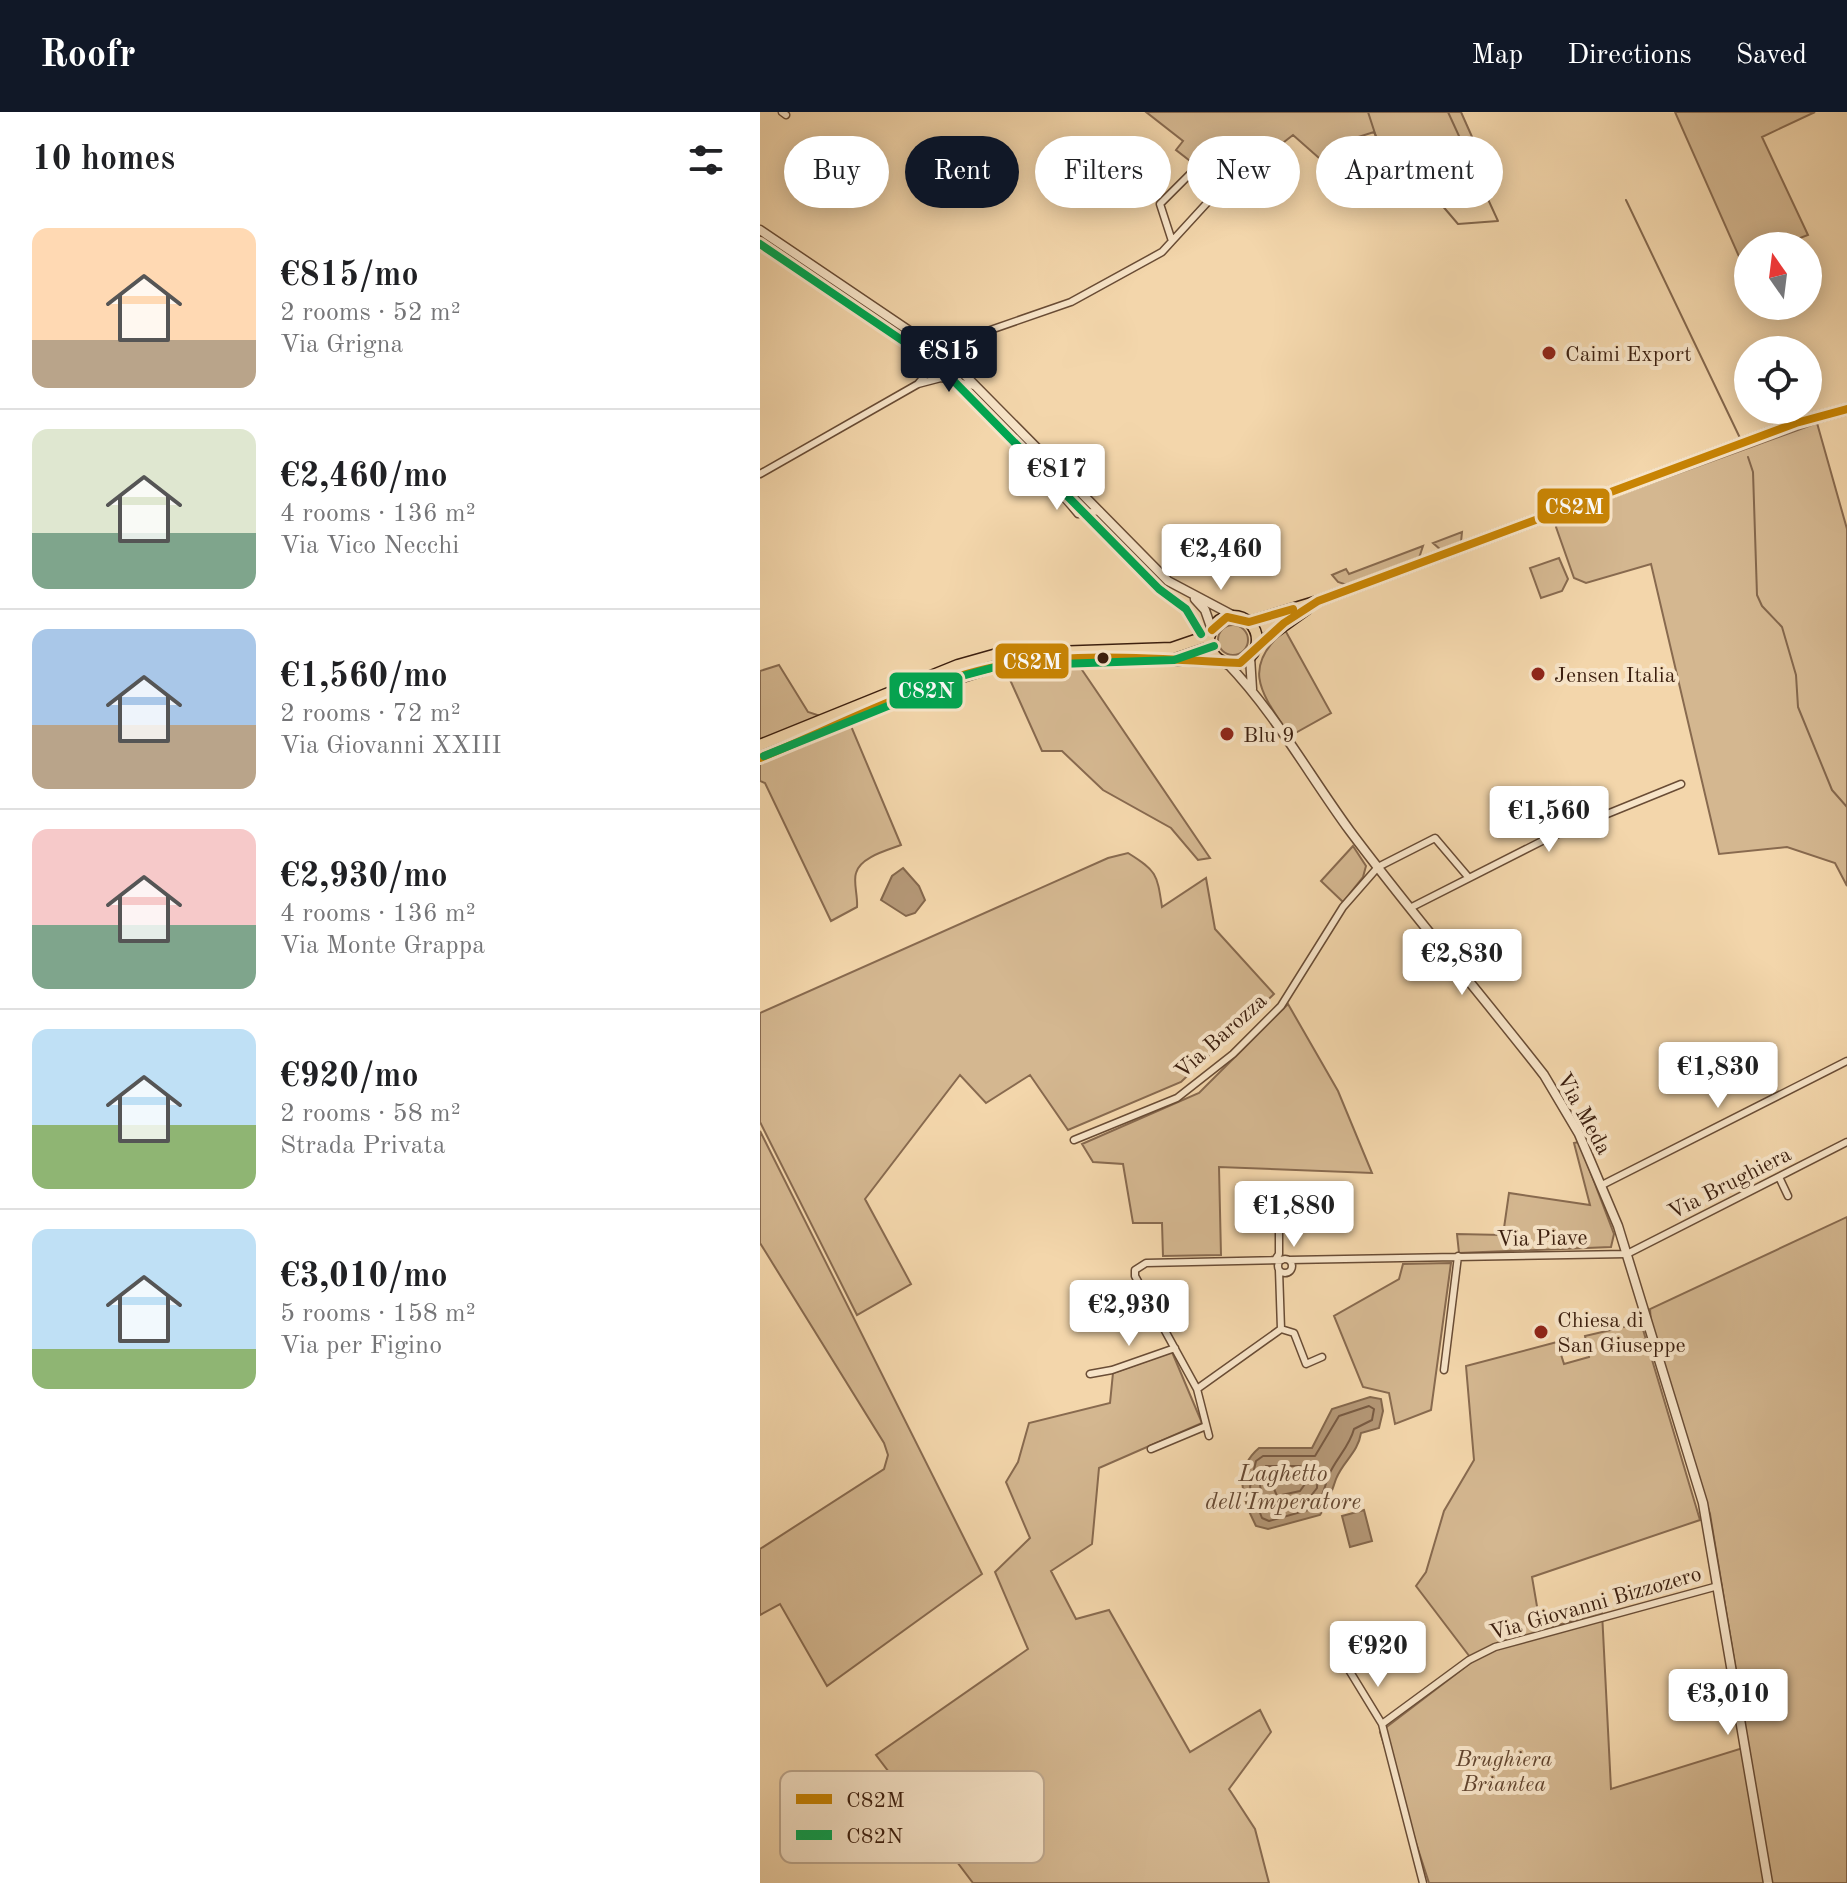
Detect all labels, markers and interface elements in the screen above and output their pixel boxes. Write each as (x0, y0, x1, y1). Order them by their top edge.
text: Roofr (40, 37, 136, 75)
text: Map (1471, 42, 1523, 70)
text: Directions (1567, 42, 1692, 70)
text: Saved (1736, 42, 1807, 70)
chip: Buy (784, 136, 889, 208)
chip: Rent (905, 136, 1019, 208)
chip: Filters (1035, 136, 1171, 208)
chip: New (1187, 136, 1300, 208)
chip: Apartment (1316, 136, 1503, 208)
icon: filters (684, 138, 728, 182)
text: 10 homes (32, 143, 175, 177)
north arrow (1734, 232, 1822, 320)
map controls (1734, 232, 1822, 424)
text: €815/mo (280, 259, 419, 293)
icon: home (96, 260, 192, 356)
text: 2 rooms · 52 m² (280, 300, 461, 326)
pin: €815 (902, 326, 996, 394)
text: Via Grigna (280, 332, 403, 358)
button: locate (1734, 336, 1822, 424)
text: €815 (919, 339, 979, 365)
marker: Caimi Export (1540, 344, 1558, 362)
place label: Caimi Export (1565, 344, 1692, 366)
pin: €817 (1010, 444, 1104, 512)
text: €817 (1027, 457, 1087, 483)
text: €2,460/mo (280, 460, 448, 494)
icon: home (96, 461, 192, 557)
line badge: C82M (1536, 487, 1611, 525)
text: C82M (1544, 497, 1604, 519)
text: 4 rooms · 136 m² (280, 501, 476, 527)
pin: €2,460 (1156, 524, 1286, 592)
text: Via Vico Necchi (280, 533, 459, 559)
text: €2,460 (1180, 537, 1262, 563)
line badge: C82M (994, 642, 1070, 680)
unlabelled marker (1095, 650, 1111, 666)
text: C82M (1002, 652, 1062, 674)
text: €1,560/mo (280, 660, 448, 694)
icon: home (96, 661, 192, 757)
marker: Jensen Italia (1529, 665, 1547, 683)
place label: Jensen Italia (1554, 665, 1676, 687)
line badge: C82N (888, 671, 964, 710)
text: C82N (898, 681, 955, 703)
text: 2 rooms · 72 m² (280, 701, 461, 727)
marker: Blu 9 (1218, 725, 1236, 743)
place label: Blu 9 (1243, 725, 1295, 747)
text: Via Giovanni XXIII (280, 733, 502, 759)
pin: €1,560 (1484, 786, 1614, 854)
text: €1,560 (1508, 799, 1590, 825)
text: €2,930/mo (280, 860, 448, 894)
icon: home (96, 861, 192, 957)
text: 4 rooms · 136 m² (280, 901, 476, 927)
pin: €2,830 (1397, 929, 1527, 997)
text: Via Monte Grappa (280, 933, 485, 959)
text: €2,830 (1421, 942, 1503, 968)
street label: Via Barozza (1171, 990, 1272, 1083)
pin: €1,830 (1653, 1042, 1783, 1110)
text: €1,830 (1677, 1055, 1759, 1081)
text: €920/mo (280, 1060, 419, 1094)
icon: home (96, 1061, 192, 1157)
street label: Via Meda (1552, 1069, 1615, 1159)
text: 2 rooms · 58 m² (280, 1101, 461, 1127)
text: Strada Privata (280, 1133, 446, 1159)
street label: Via Brughiera (1665, 1143, 1795, 1224)
pin: €1,880 (1229, 1181, 1359, 1249)
text: €1,880 (1253, 1194, 1335, 1220)
street label: Via Piave (1496, 1227, 1588, 1251)
text: €3,010/mo (280, 1260, 448, 1294)
icon: home (96, 1261, 192, 1357)
pin: €2,930 (1064, 1280, 1194, 1348)
text: €2,930 (1088, 1293, 1170, 1319)
text: 5 rooms · 158 m² (280, 1301, 476, 1327)
place label: Chiesa di San Giuseppe (1557, 1310, 1686, 1357)
marker: Chiesa di San Giuseppe (1532, 1323, 1550, 1341)
text: Via per Figino (280, 1333, 442, 1359)
water label: Laghetto dell'Imperatore (1205, 1463, 1361, 1515)
street label: Via Giovanni Bizzozero (1487, 1563, 1704, 1645)
pin: €920 (1331, 1621, 1425, 1689)
text: €920 (1348, 1634, 1408, 1660)
pin: €3,010 (1663, 1669, 1793, 1737)
text: €3,010 (1687, 1682, 1769, 1708)
park label: Brughiera Briantea (1455, 1749, 1553, 1796)
legend (780, 1771, 1044, 1863)
text: C82M (846, 1790, 905, 1812)
text: C82N (846, 1826, 903, 1848)

